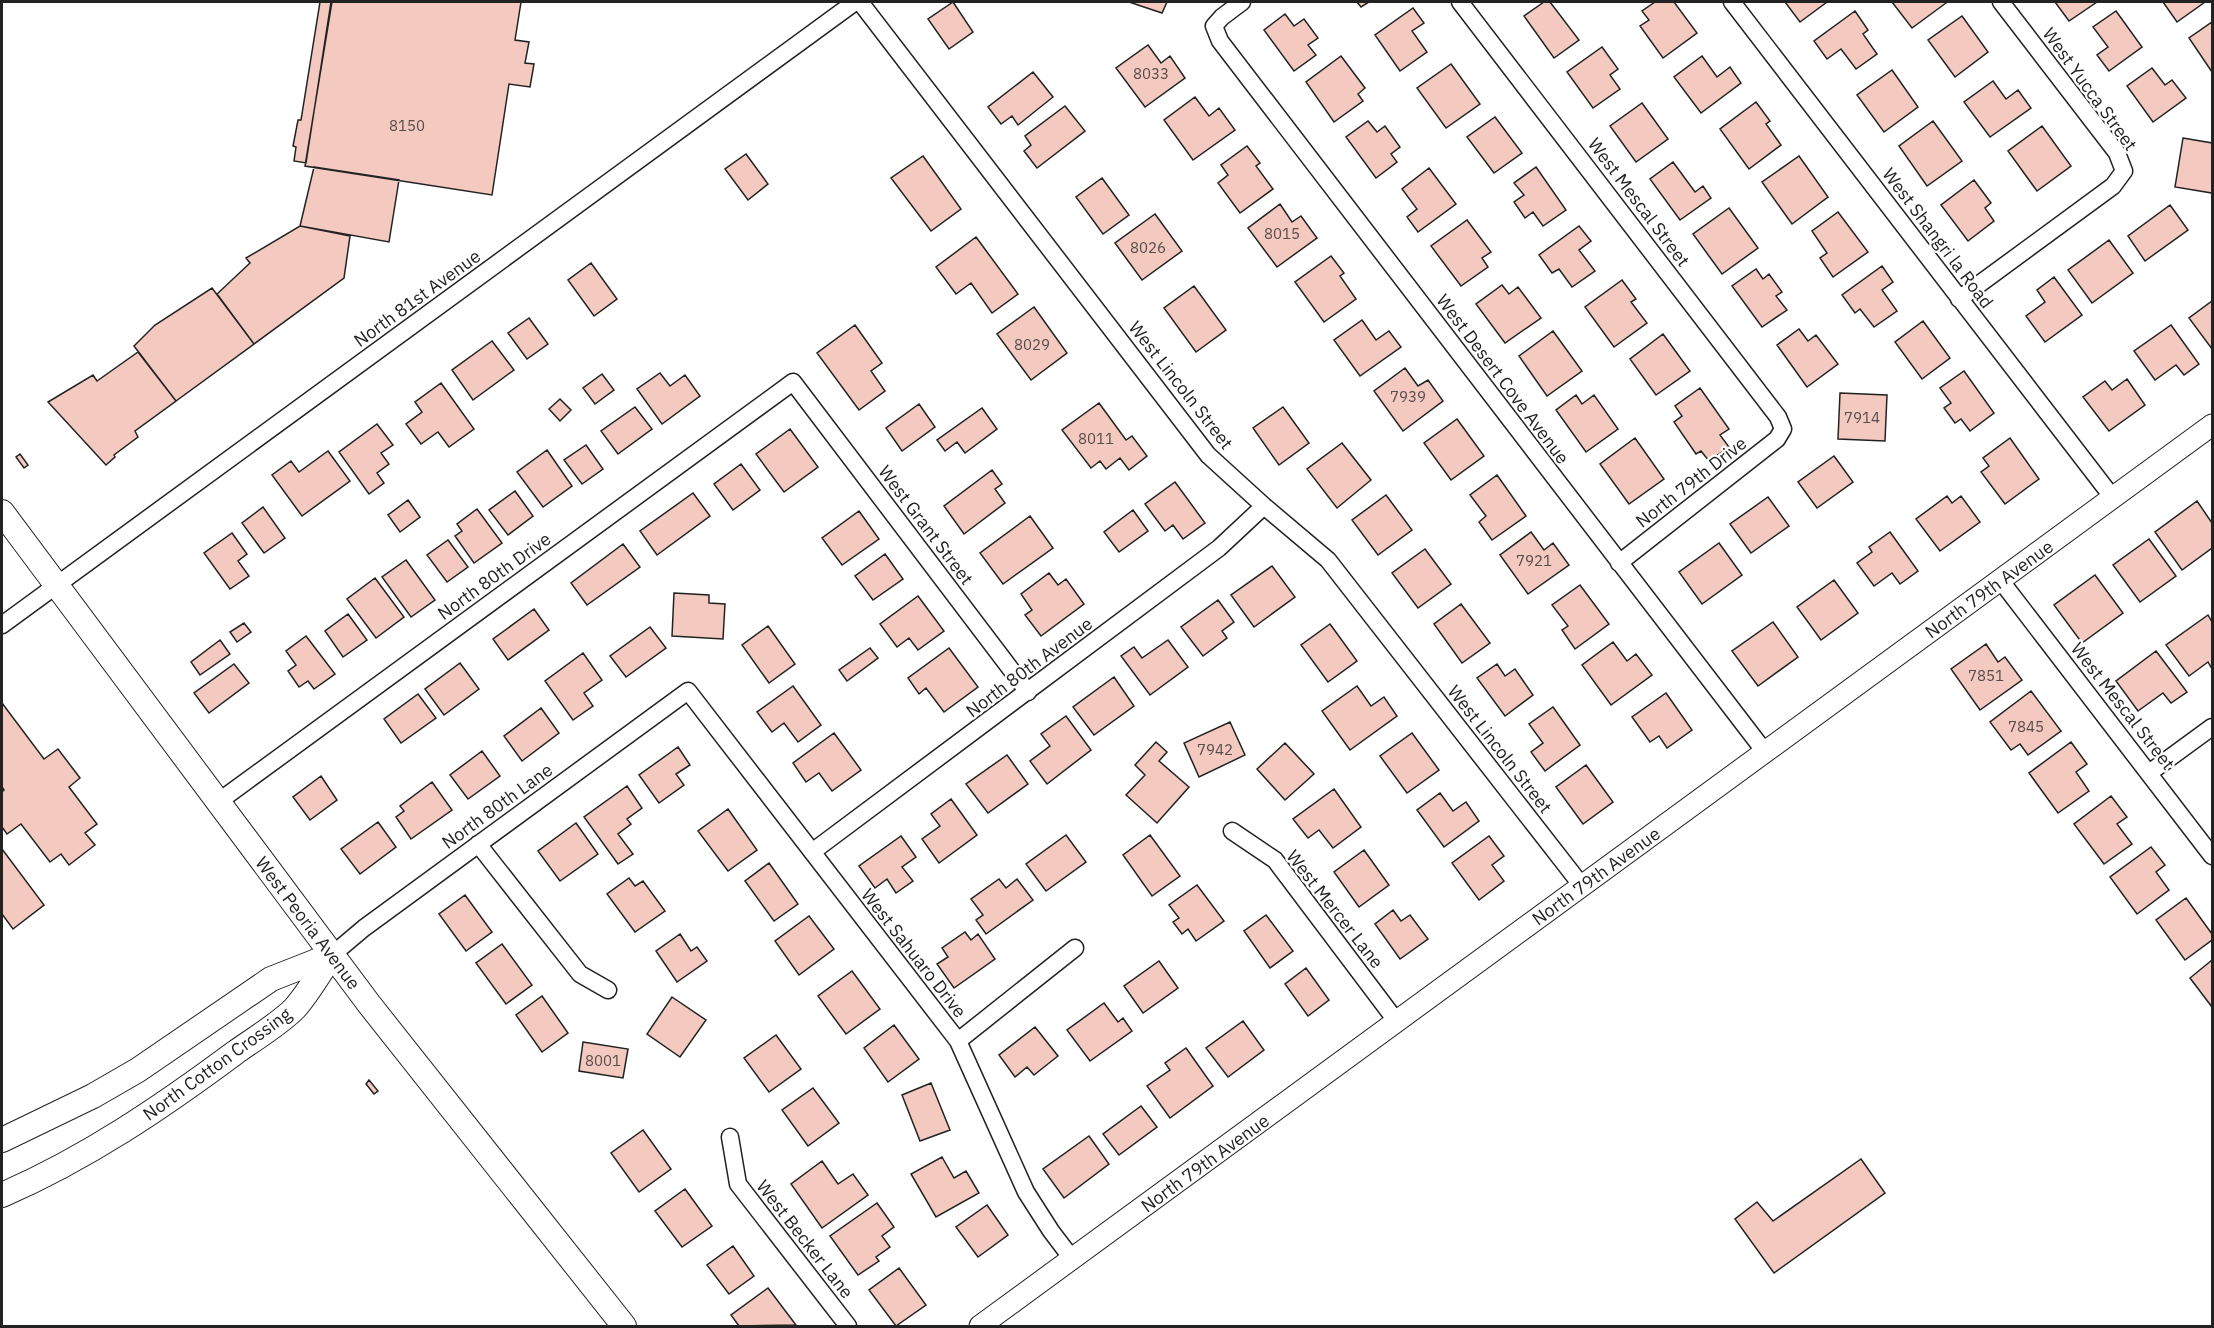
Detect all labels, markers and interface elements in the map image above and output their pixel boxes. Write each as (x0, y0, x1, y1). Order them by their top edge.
street label: West Yucca Street (2038, 23, 2142, 155)
house number: 8033 (1133, 64, 1169, 83)
house number: 8150 (389, 116, 425, 135)
street label: West Mescal Street (1583, 133, 1695, 271)
street label: West Shangri la Road (1878, 163, 1998, 313)
house number: 8015 (1264, 224, 1300, 243)
house number: 8026 (1130, 238, 1166, 257)
street label: North 81st Avenue (349, 244, 485, 352)
street label: West Desert Cove Avenue (1432, 290, 1574, 469)
street label: West Lincoln Street (1124, 316, 1238, 454)
house number: 8029 (1014, 335, 1050, 354)
house number: 7939 (1390, 387, 1426, 406)
house number: 7914 (1844, 408, 1880, 427)
house number: 8011 (1078, 429, 1114, 448)
street label: North 79th Drive (1631, 431, 1751, 532)
street label: West Grant Street (874, 461, 978, 589)
street label: North 80th Drive (433, 527, 555, 625)
street label: North 79th Avenue (1920, 535, 2058, 643)
house number: 7921 (1516, 551, 1552, 570)
street label: North 80th Avenue (961, 612, 1097, 722)
street label: West Mescal Street (2066, 638, 2180, 774)
house number: 7851 (1968, 666, 2004, 685)
street label: West Lincoln Street (1443, 680, 1557, 818)
house number: 7845 (2008, 717, 2044, 736)
house number: 7942 (1197, 740, 1233, 759)
street label: North 80th Lane (437, 758, 557, 854)
street label: North 79th Avenue (1527, 822, 1665, 930)
street label: West Mercer Lane (1282, 845, 1389, 973)
street label: West Peoria Avenue (251, 852, 366, 994)
street label: West Sahuaro Drive (856, 884, 972, 1022)
street label: North Cotton Crossing (138, 1002, 296, 1126)
house number: 8001 (585, 1051, 621, 1070)
street label: North 79th Avenue (1136, 1109, 1274, 1217)
street label: West Becker Lane (752, 1175, 859, 1303)

